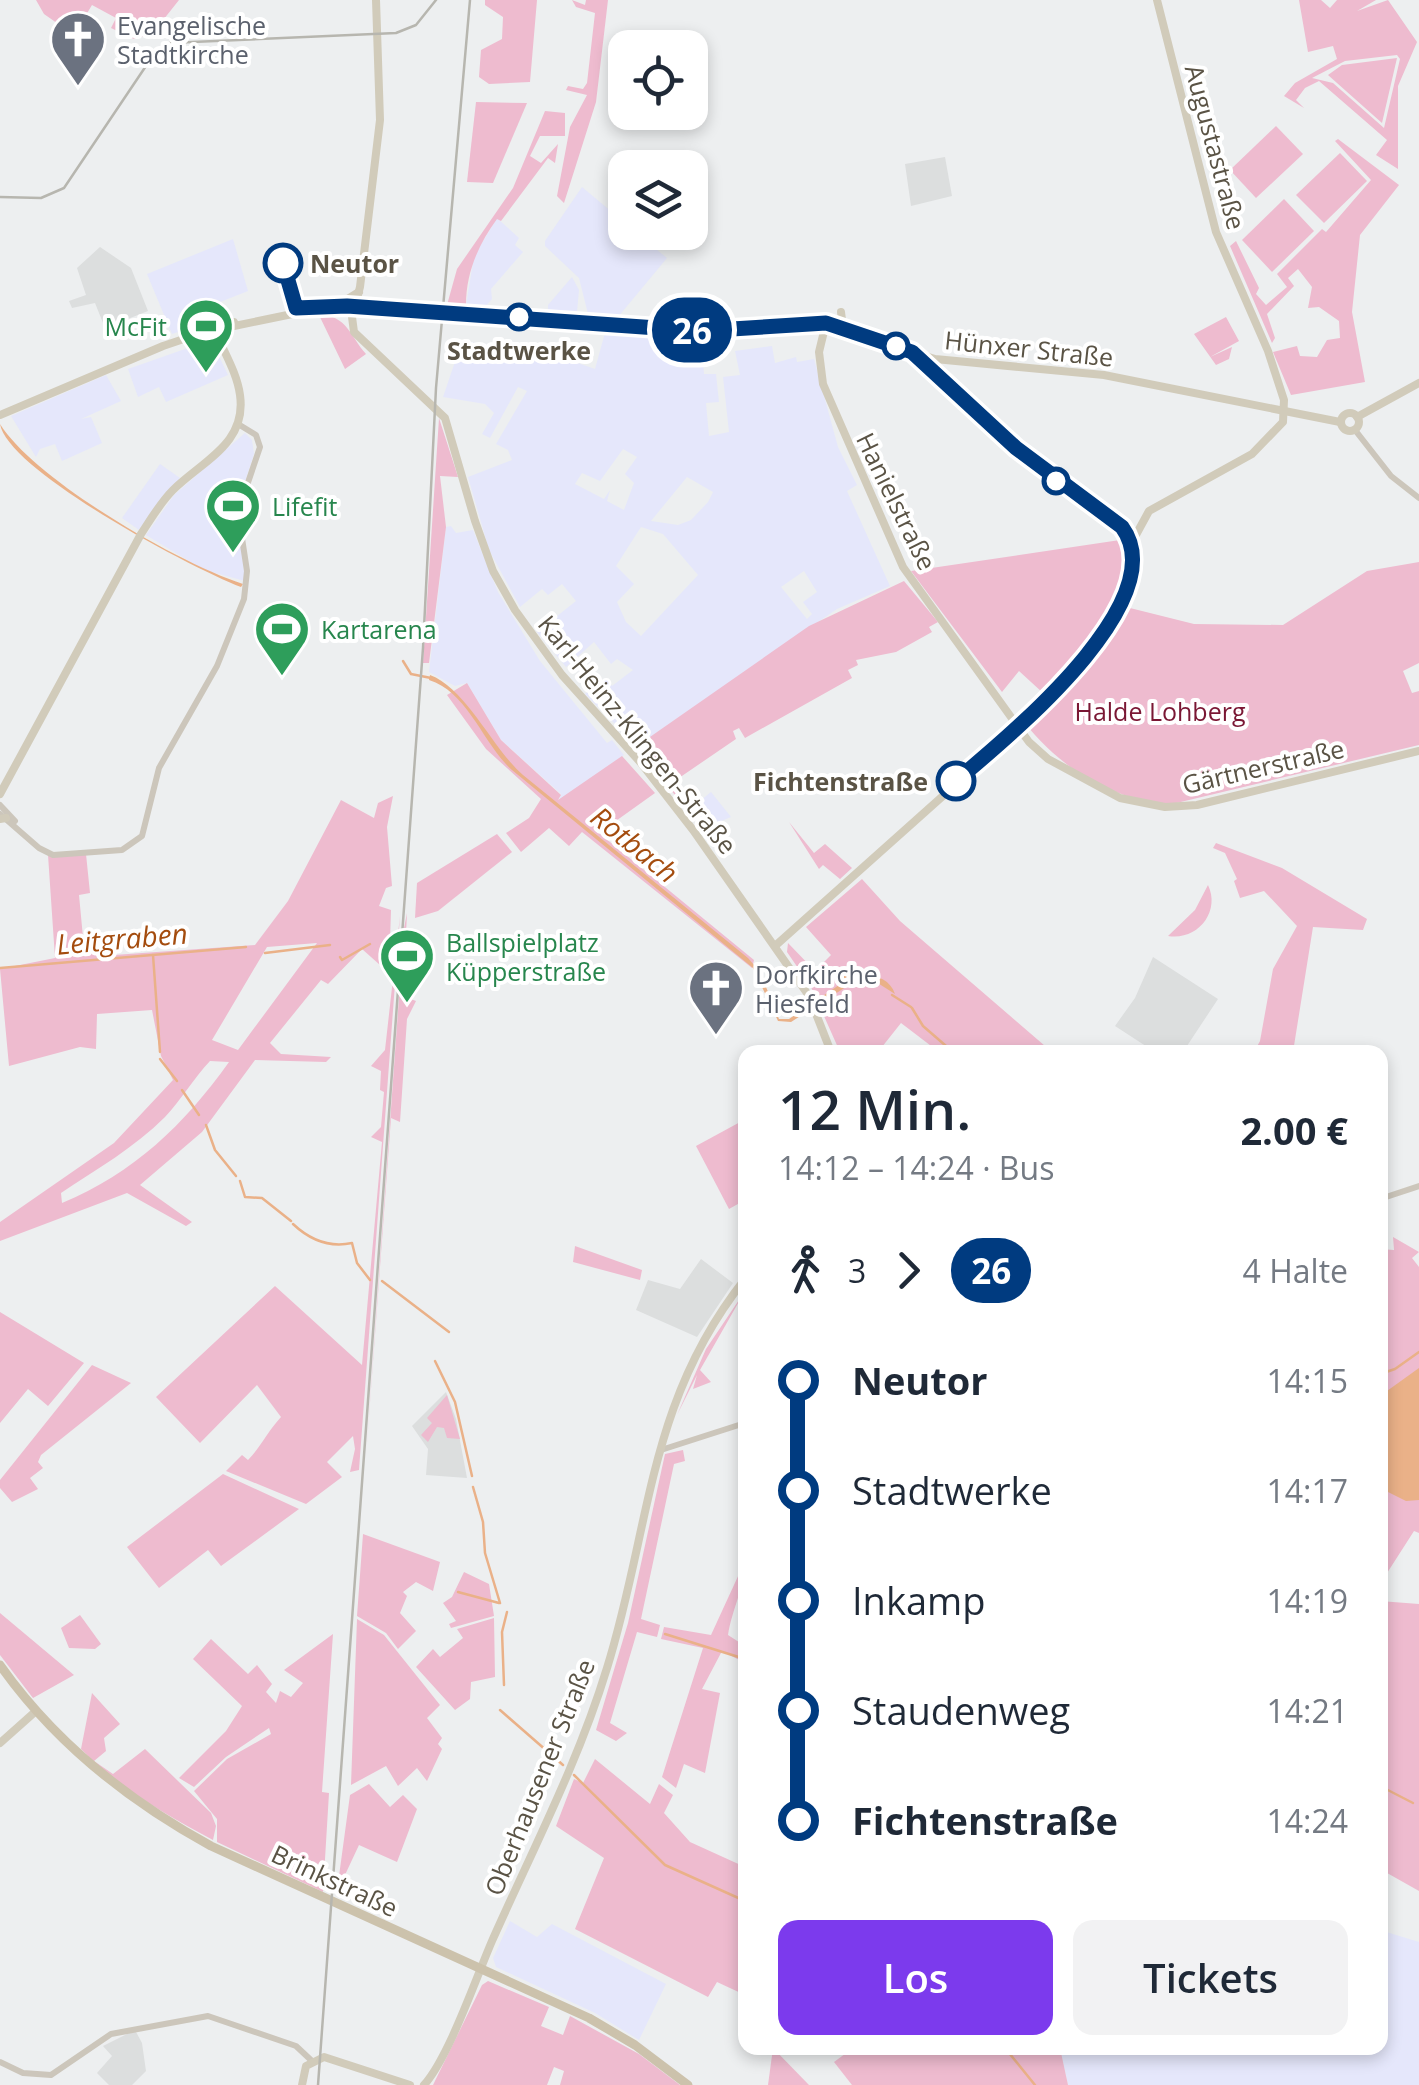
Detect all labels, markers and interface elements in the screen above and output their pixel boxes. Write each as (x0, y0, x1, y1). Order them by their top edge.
place label: Evangelische Stadtkirche (117, 8, 266, 71)
church icon: Evangelische Stadtkirche (48, 9, 108, 88)
map controls (608, 30, 708, 250)
button: locate (608, 30, 708, 130)
street label: Augustastraße (1178, 61, 1254, 233)
button: layers (608, 150, 708, 250)
marker: Neutor (264, 244, 302, 282)
place label: Neutor (310, 246, 399, 280)
sports icon: McFit (176, 296, 236, 375)
line badge: 26 (647, 298, 737, 362)
marker: Stadtwerke (506, 304, 532, 330)
text: 26 (672, 307, 712, 354)
place label: McFit (104, 309, 167, 343)
street label: Hünxer Straße (943, 322, 1115, 374)
place label: Stadtwerke (447, 333, 591, 367)
unlabelled marker (883, 333, 909, 359)
street label: Hanielstraße (849, 427, 945, 575)
unlabelled marker (1043, 468, 1069, 494)
sports icon: Lifefit (203, 476, 263, 555)
place label: Lifefit (272, 489, 338, 523)
sports icon: Kartarena (252, 599, 312, 678)
street label: Karl-Heinz-Klingen-Straße (531, 607, 745, 861)
place label: Kartarena (321, 612, 437, 646)
park label: Halde Lohberg (1074, 694, 1246, 728)
street label: Gärtnerstraße (1179, 731, 1347, 801)
marker: Fichtenstraße (937, 762, 975, 800)
place label: Fichtenstraße (753, 764, 928, 798)
water label: Rotbach (583, 797, 687, 891)
water label: Leitgraben (55, 913, 189, 963)
place label: Ballspielplatz Küpperstraße (446, 925, 606, 988)
sports icon: Ballspielplatz Küpperstraße (377, 926, 437, 1005)
place label: Dorfkirche Hiesfeld (755, 957, 878, 1020)
church icon: Dorfkirche Hiesfeld (686, 958, 746, 1037)
text: 12 Min. (778, 1071, 971, 1146)
text: 2.00 € (1240, 1104, 1348, 1156)
text: 14:12 – 14:24 · Bus (778, 1146, 1054, 1189)
icon: walk (778, 1243, 833, 1298)
icon: forward (881, 1243, 936, 1298)
text: 26 (971, 1247, 1011, 1294)
text: 3 (848, 1249, 866, 1292)
text: 4 Halte (1243, 1249, 1348, 1292)
text: Neutor (852, 1354, 988, 1406)
text: 14:15 (1266, 1359, 1348, 1402)
text: Stadtwerke (852, 1464, 1052, 1516)
text: 14:17 (1266, 1469, 1348, 1512)
text: Inkamp (852, 1574, 985, 1626)
text: 14:19 (1266, 1579, 1348, 1622)
street label: Oberhausener Straße (476, 1654, 602, 1900)
text: Staudenweg (852, 1684, 1070, 1736)
text: 14:21 (1266, 1689, 1348, 1732)
text: Fichtenstraße (852, 1794, 1118, 1846)
text: 14:24 (1266, 1799, 1348, 1842)
street label: Brinkstraße (266, 1836, 404, 1924)
button: Los (778, 1920, 1053, 2035)
button: Tickets (1073, 1920, 1348, 2035)

